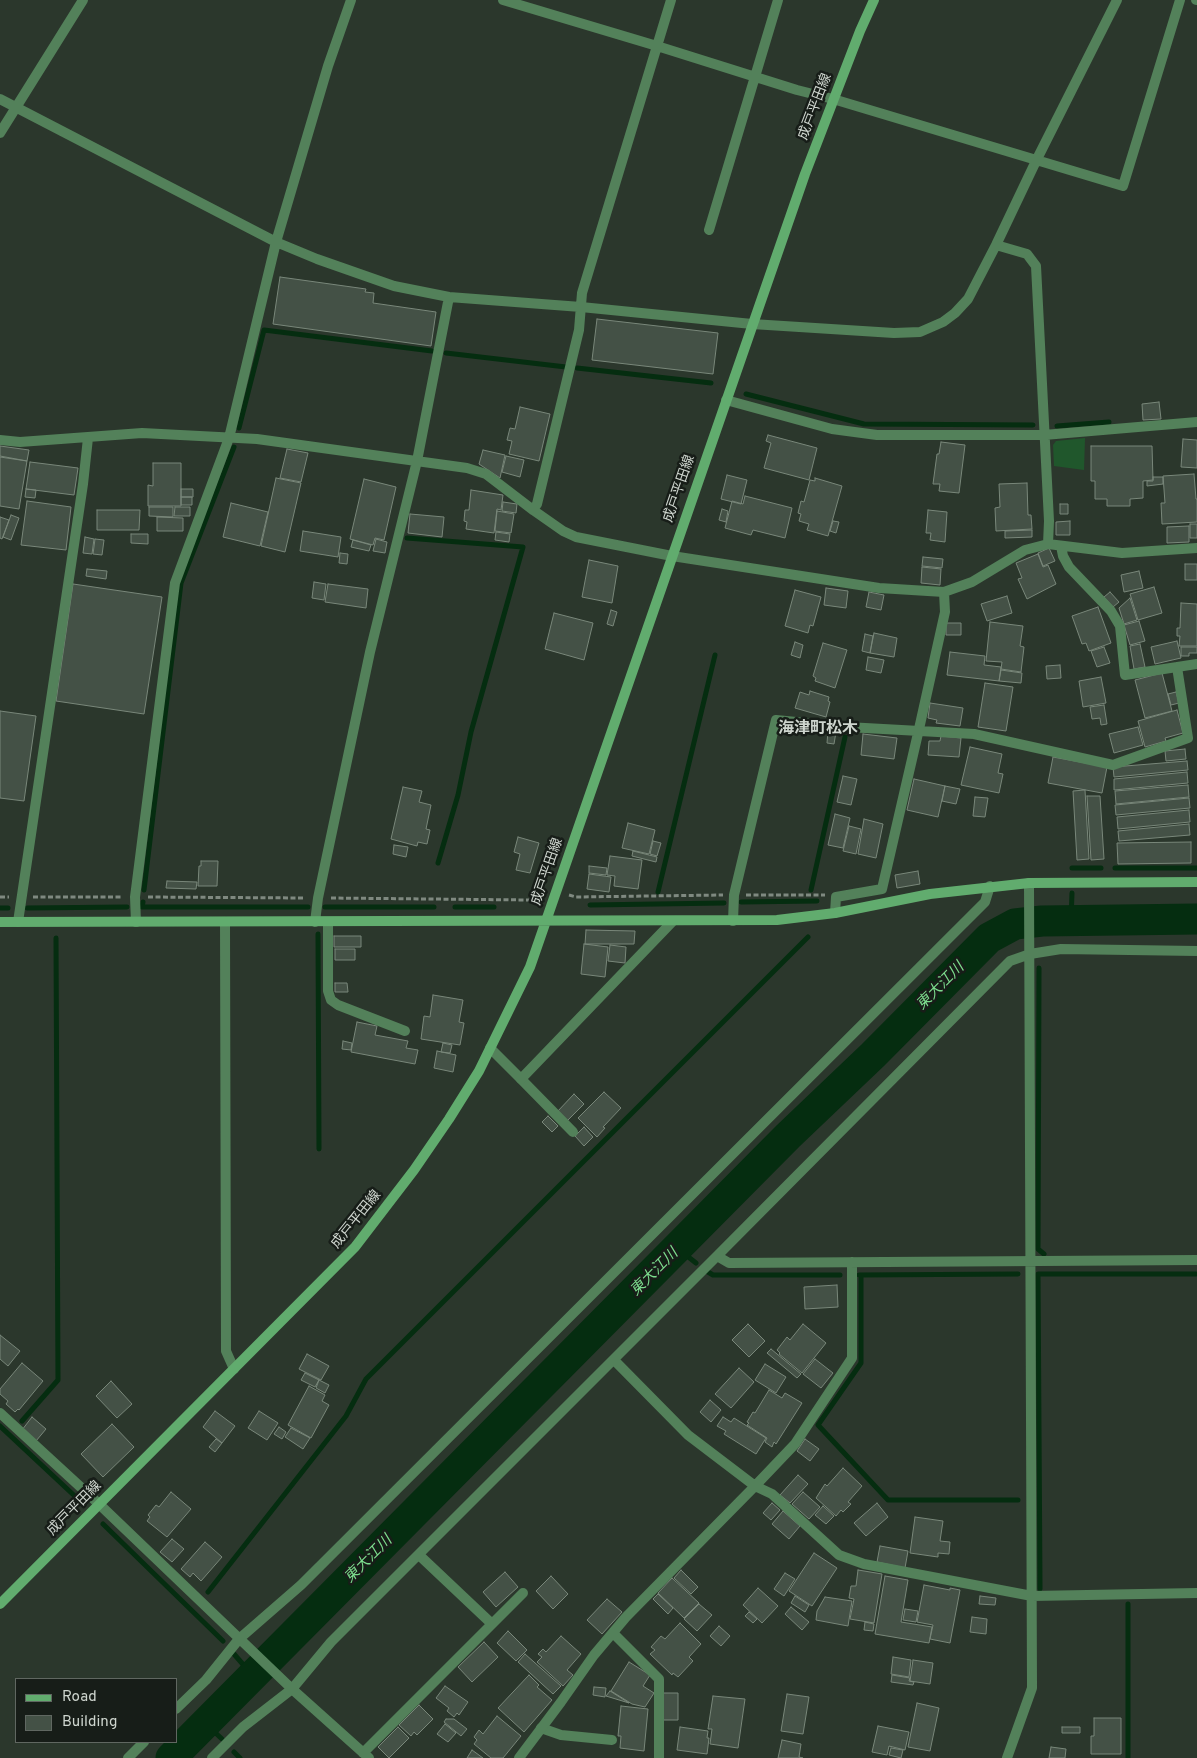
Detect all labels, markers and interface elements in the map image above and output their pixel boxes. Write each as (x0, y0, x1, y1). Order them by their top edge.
street label: 成戸平田線 (796, 71, 836, 143)
street label: 成戸平田線 (661, 453, 699, 525)
district label: 海津町松木 (778, 720, 858, 740)
street label: 成戸平田線 (529, 836, 567, 908)
water label: 東大江川 (913, 959, 969, 1015)
street label: 成戸平田線 (328, 1188, 386, 1252)
water label: 東大江川 (627, 1245, 683, 1301)
street label: 成戸平田線 (44, 1478, 106, 1540)
water label: 東大江川 (341, 1532, 397, 1588)
legend (15, 1678, 178, 1743)
text: Road (62, 1688, 97, 1707)
text: Building (62, 1713, 117, 1732)

